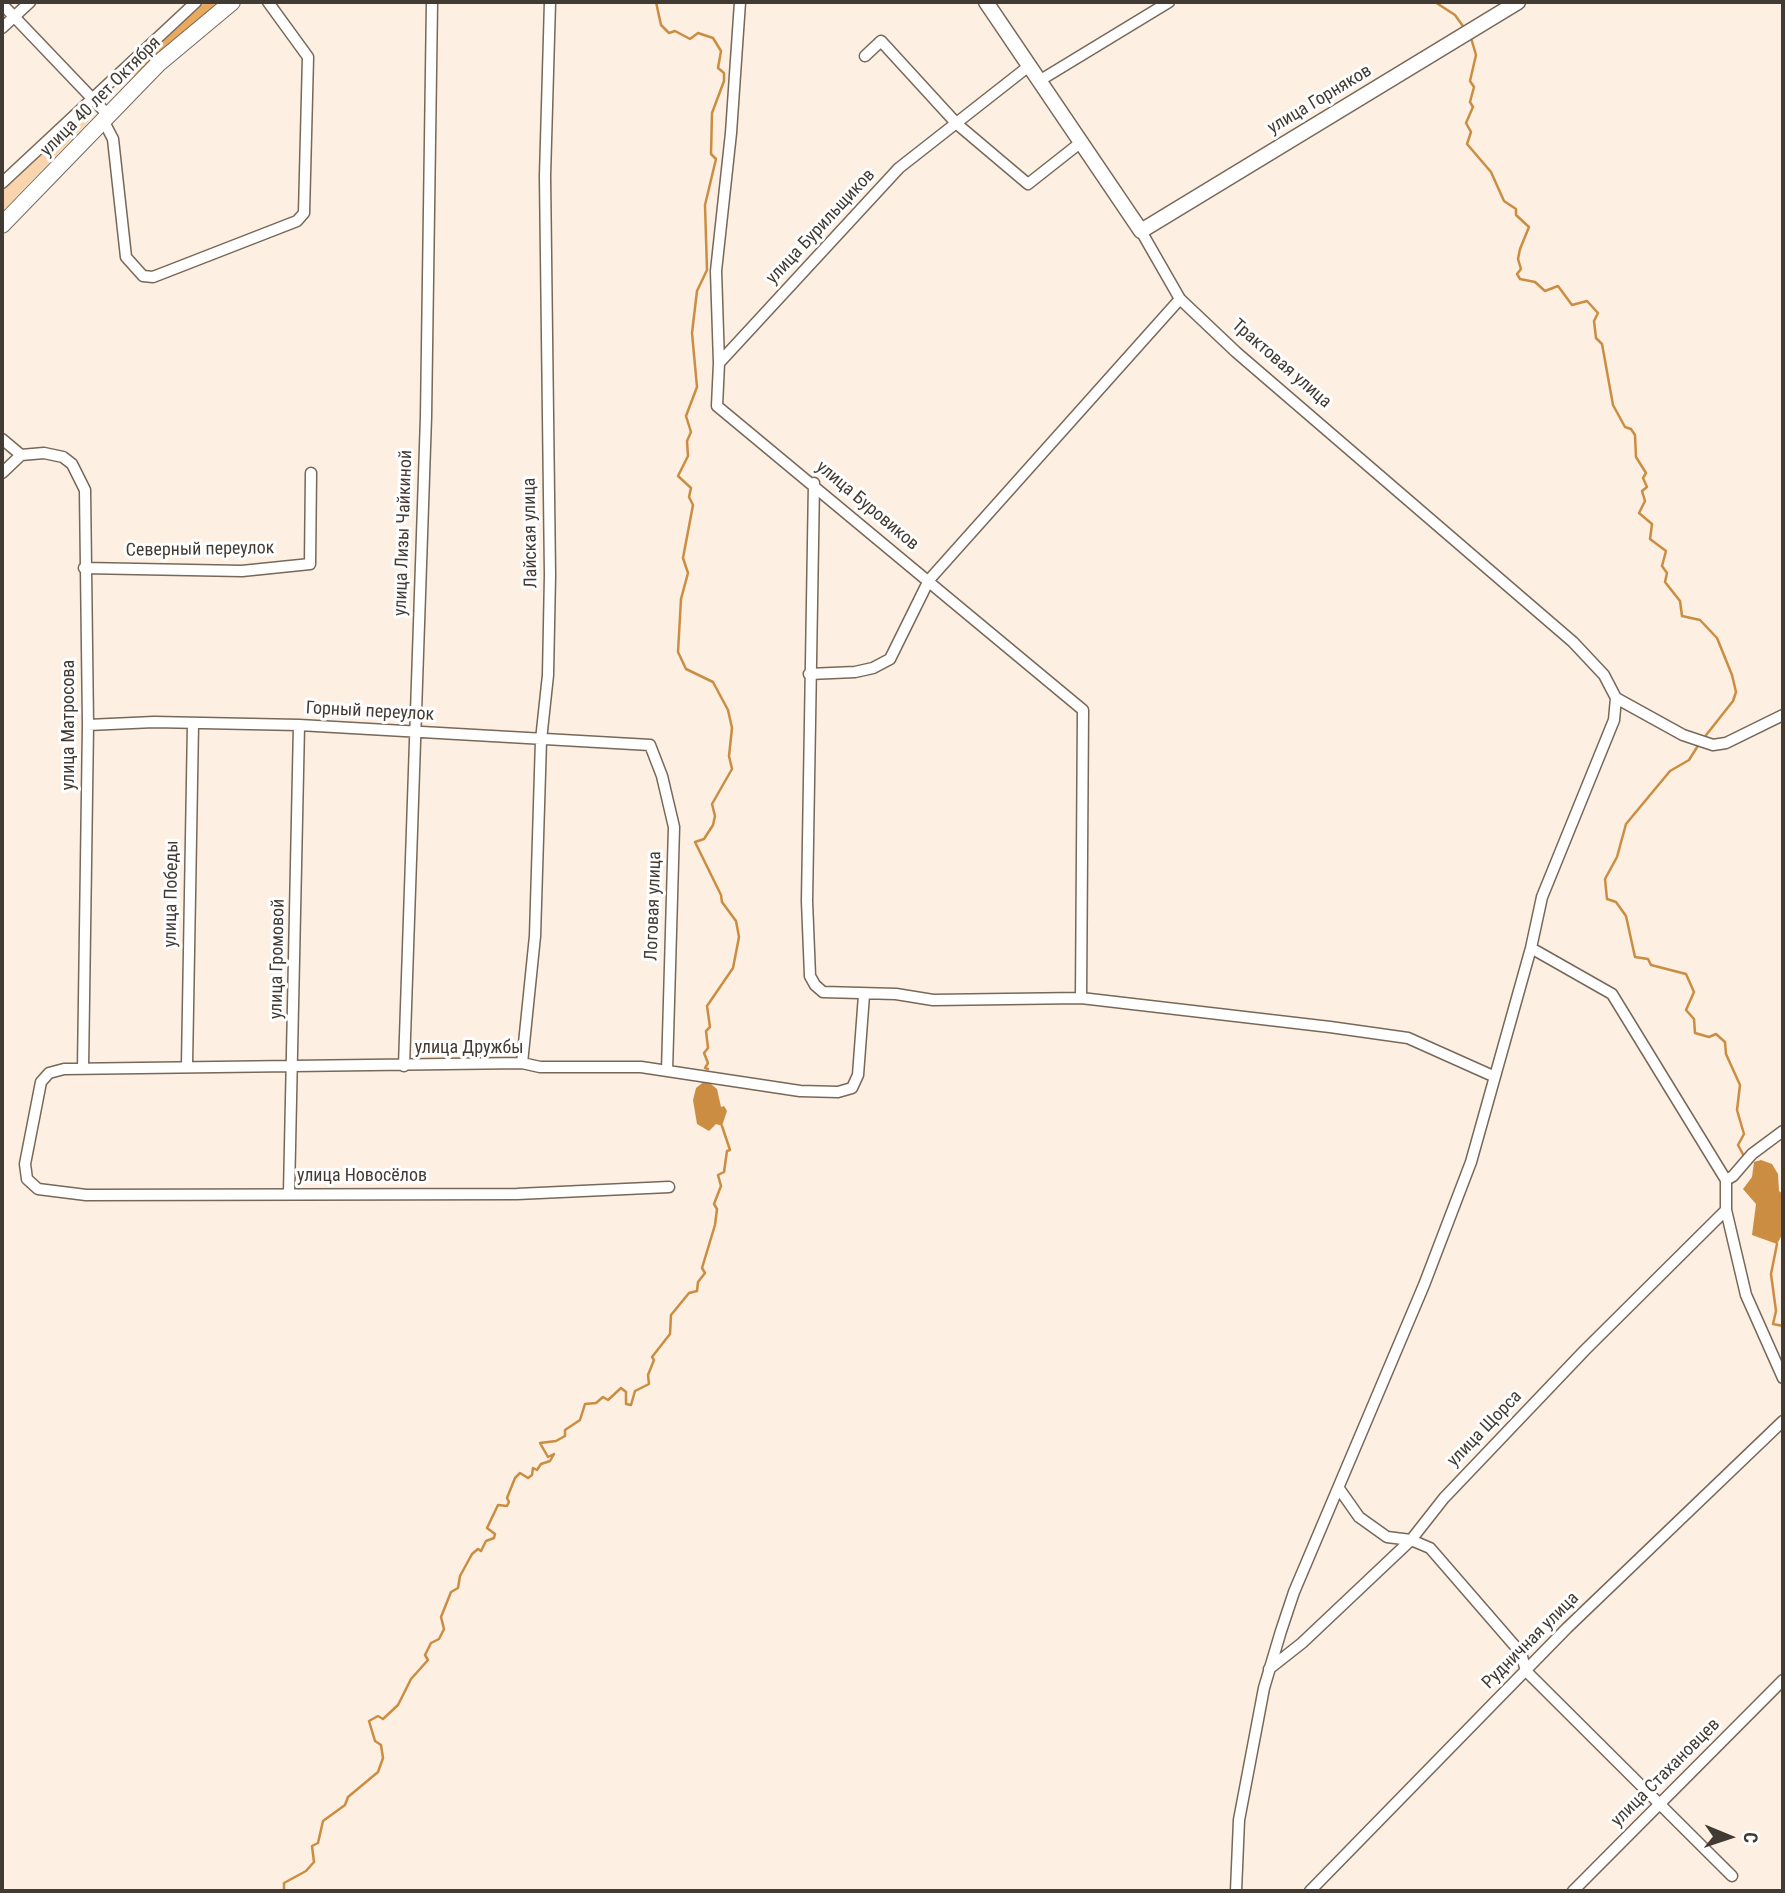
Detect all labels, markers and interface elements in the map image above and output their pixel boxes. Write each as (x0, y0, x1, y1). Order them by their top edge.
street label: улица 40 лет Октября (36, 32, 166, 162)
street label: улица Горняков (1264, 61, 1376, 139)
street label: улица Бурильщиков (762, 165, 880, 289)
street label: Трактовая улица (1227, 315, 1335, 413)
street label: улица Лизы Чайкиной (390, 450, 418, 616)
street label: улица Буровиков (811, 457, 923, 555)
street label: Лайская улица (519, 477, 543, 589)
street label: Северный переулок (126, 538, 274, 562)
street label: улица Матросова (58, 660, 80, 790)
street label: Горный переулок (305, 698, 435, 726)
street label: улица Победы (160, 840, 184, 948)
street label: Логовая улица (641, 851, 667, 961)
street label: улица Громовой (266, 899, 290, 1019)
street label: улица Дружбы (415, 1037, 523, 1059)
street label: улица Новосёлов (297, 1165, 427, 1187)
street label: улица Щорса (1443, 1386, 1527, 1472)
street label: Рудничная улица (1478, 1588, 1584, 1694)
street label: улица Стахановцев (1607, 1714, 1725, 1832)
north arrow (1694, 1802, 1764, 1872)
text: С (1739, 1832, 1762, 1844)

